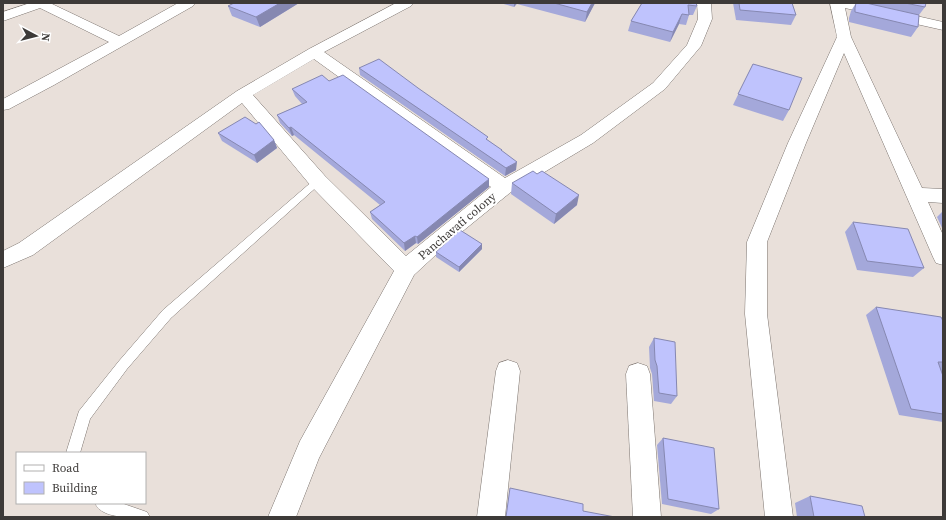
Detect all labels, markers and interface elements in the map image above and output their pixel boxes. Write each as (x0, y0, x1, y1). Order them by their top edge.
north arrow (16, 16, 56, 56)
text: N (37, 32, 53, 42)
street label: Panchavati colony (415, 188, 500, 263)
legend (16, 452, 146, 504)
text: Road (52, 460, 79, 476)
text: Building (52, 480, 97, 496)

